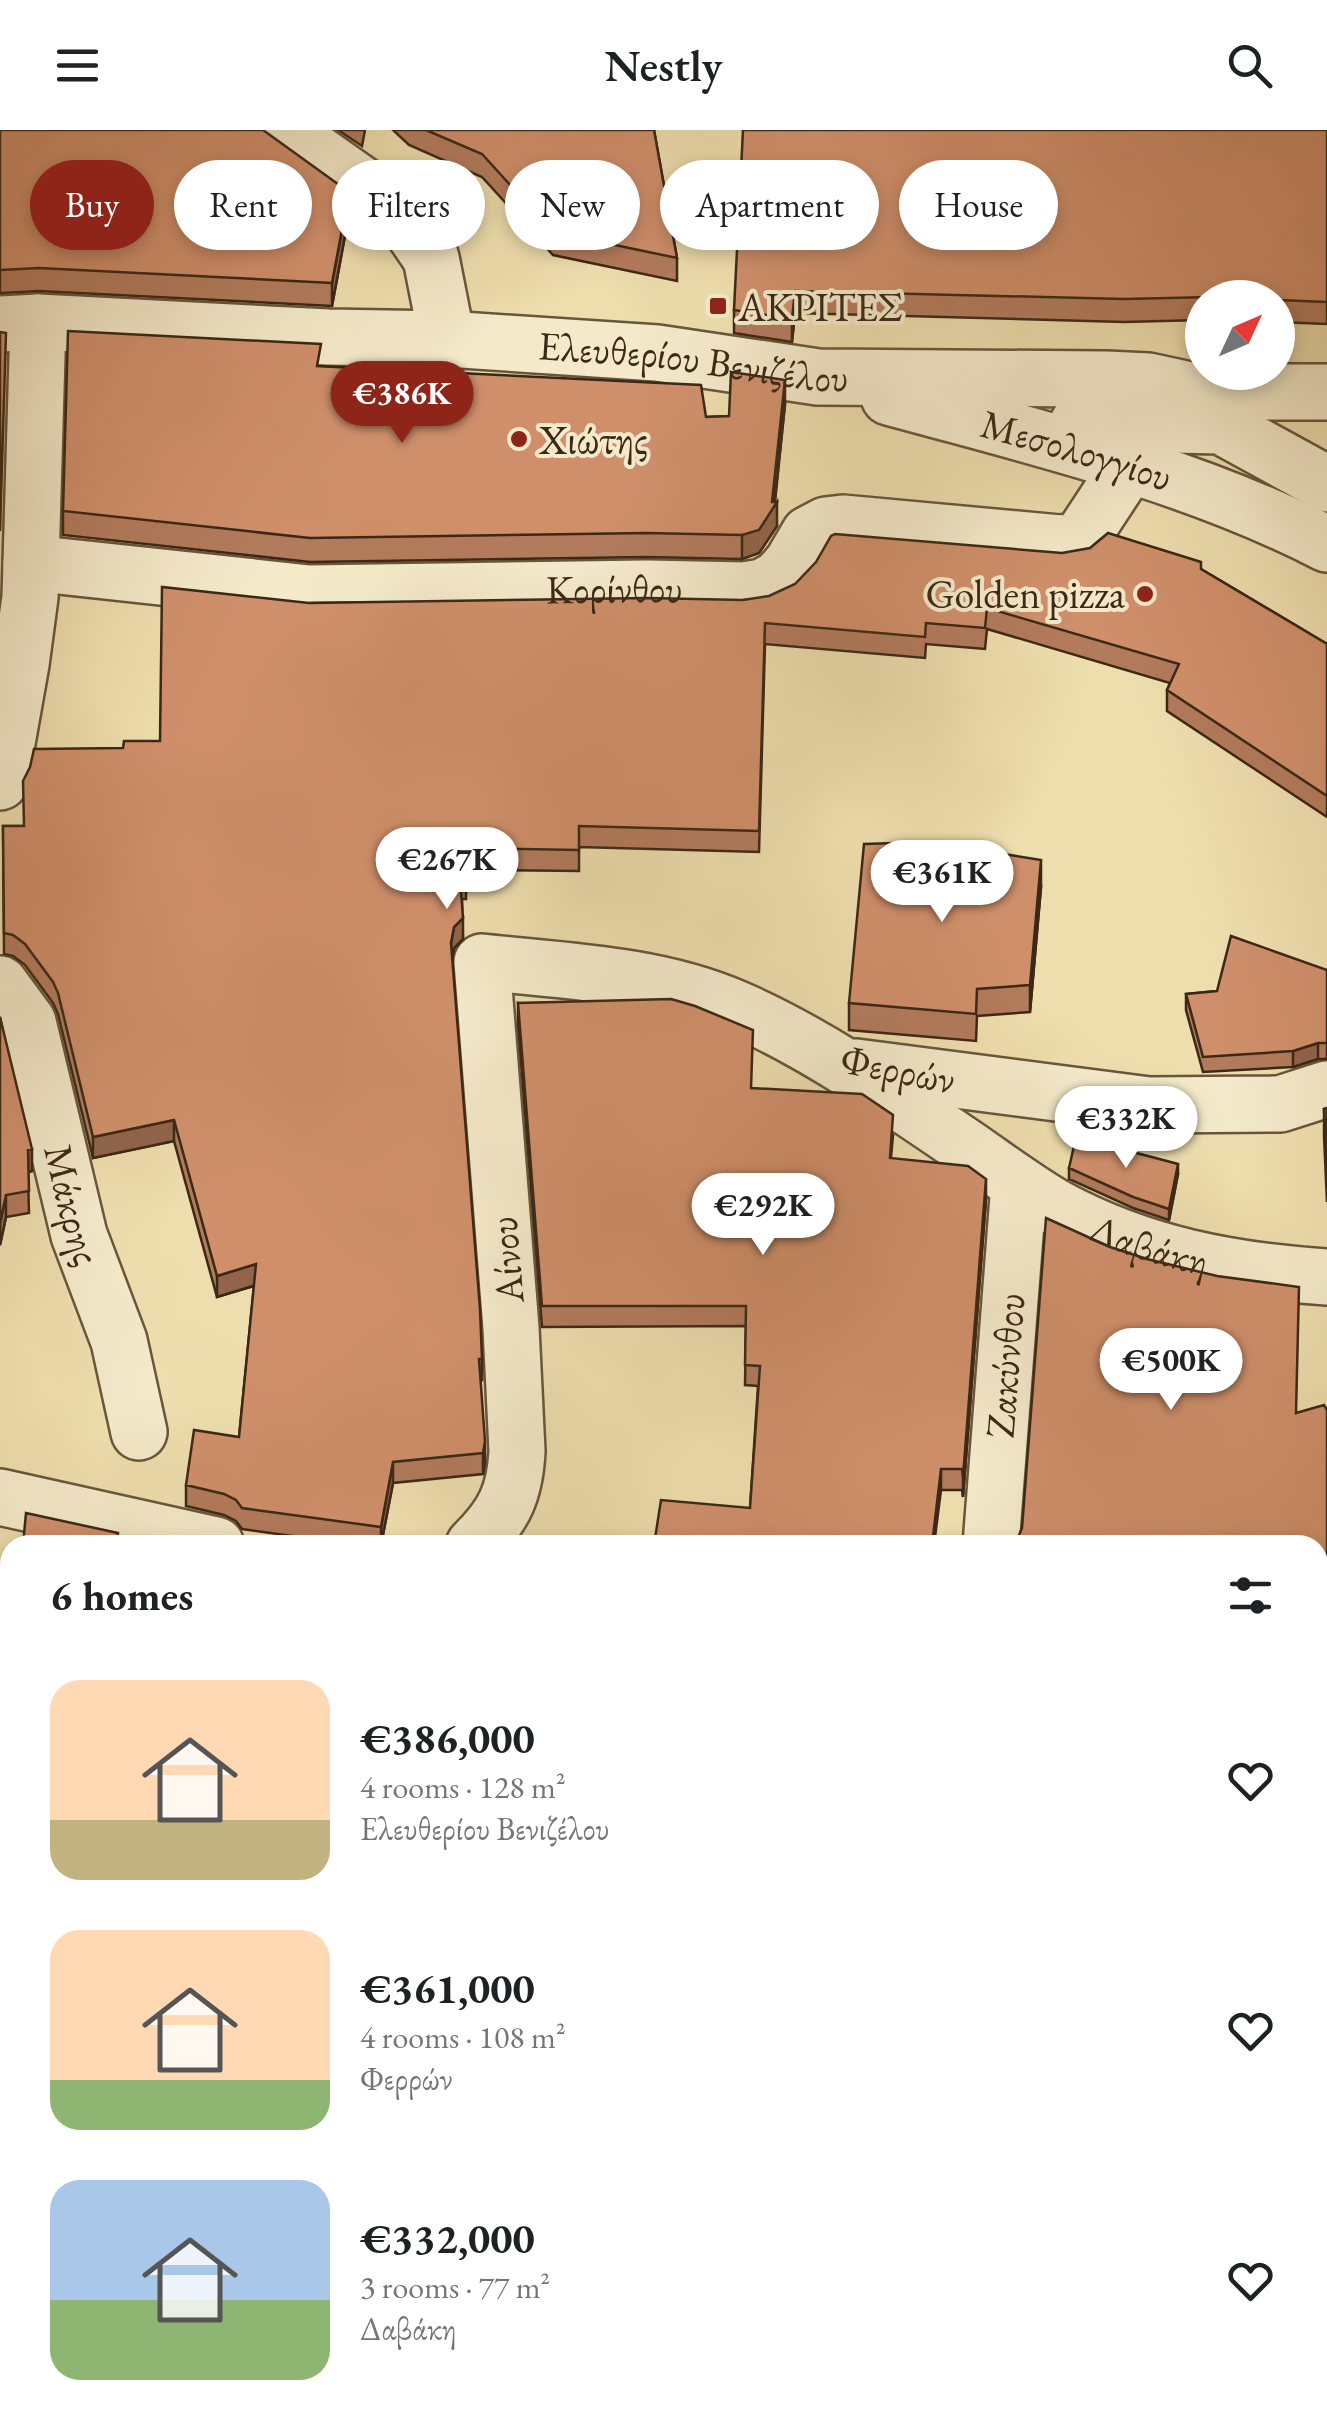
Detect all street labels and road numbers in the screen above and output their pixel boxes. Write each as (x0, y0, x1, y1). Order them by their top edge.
street label: Ελευθερίου Βενιζέλου (537, 319, 848, 403)
street label: Μεσολογγίου (975, 397, 1179, 503)
street label: Κορίνθου (546, 562, 683, 615)
street label: Φερρών (836, 1032, 960, 1106)
street label: Μάκρης (32, 1139, 114, 1272)
street label: Δαβάκη (1083, 1202, 1213, 1287)
street label: Αίνου (476, 1215, 536, 1306)
street label: Ζακύνθου (973, 1291, 1036, 1440)

